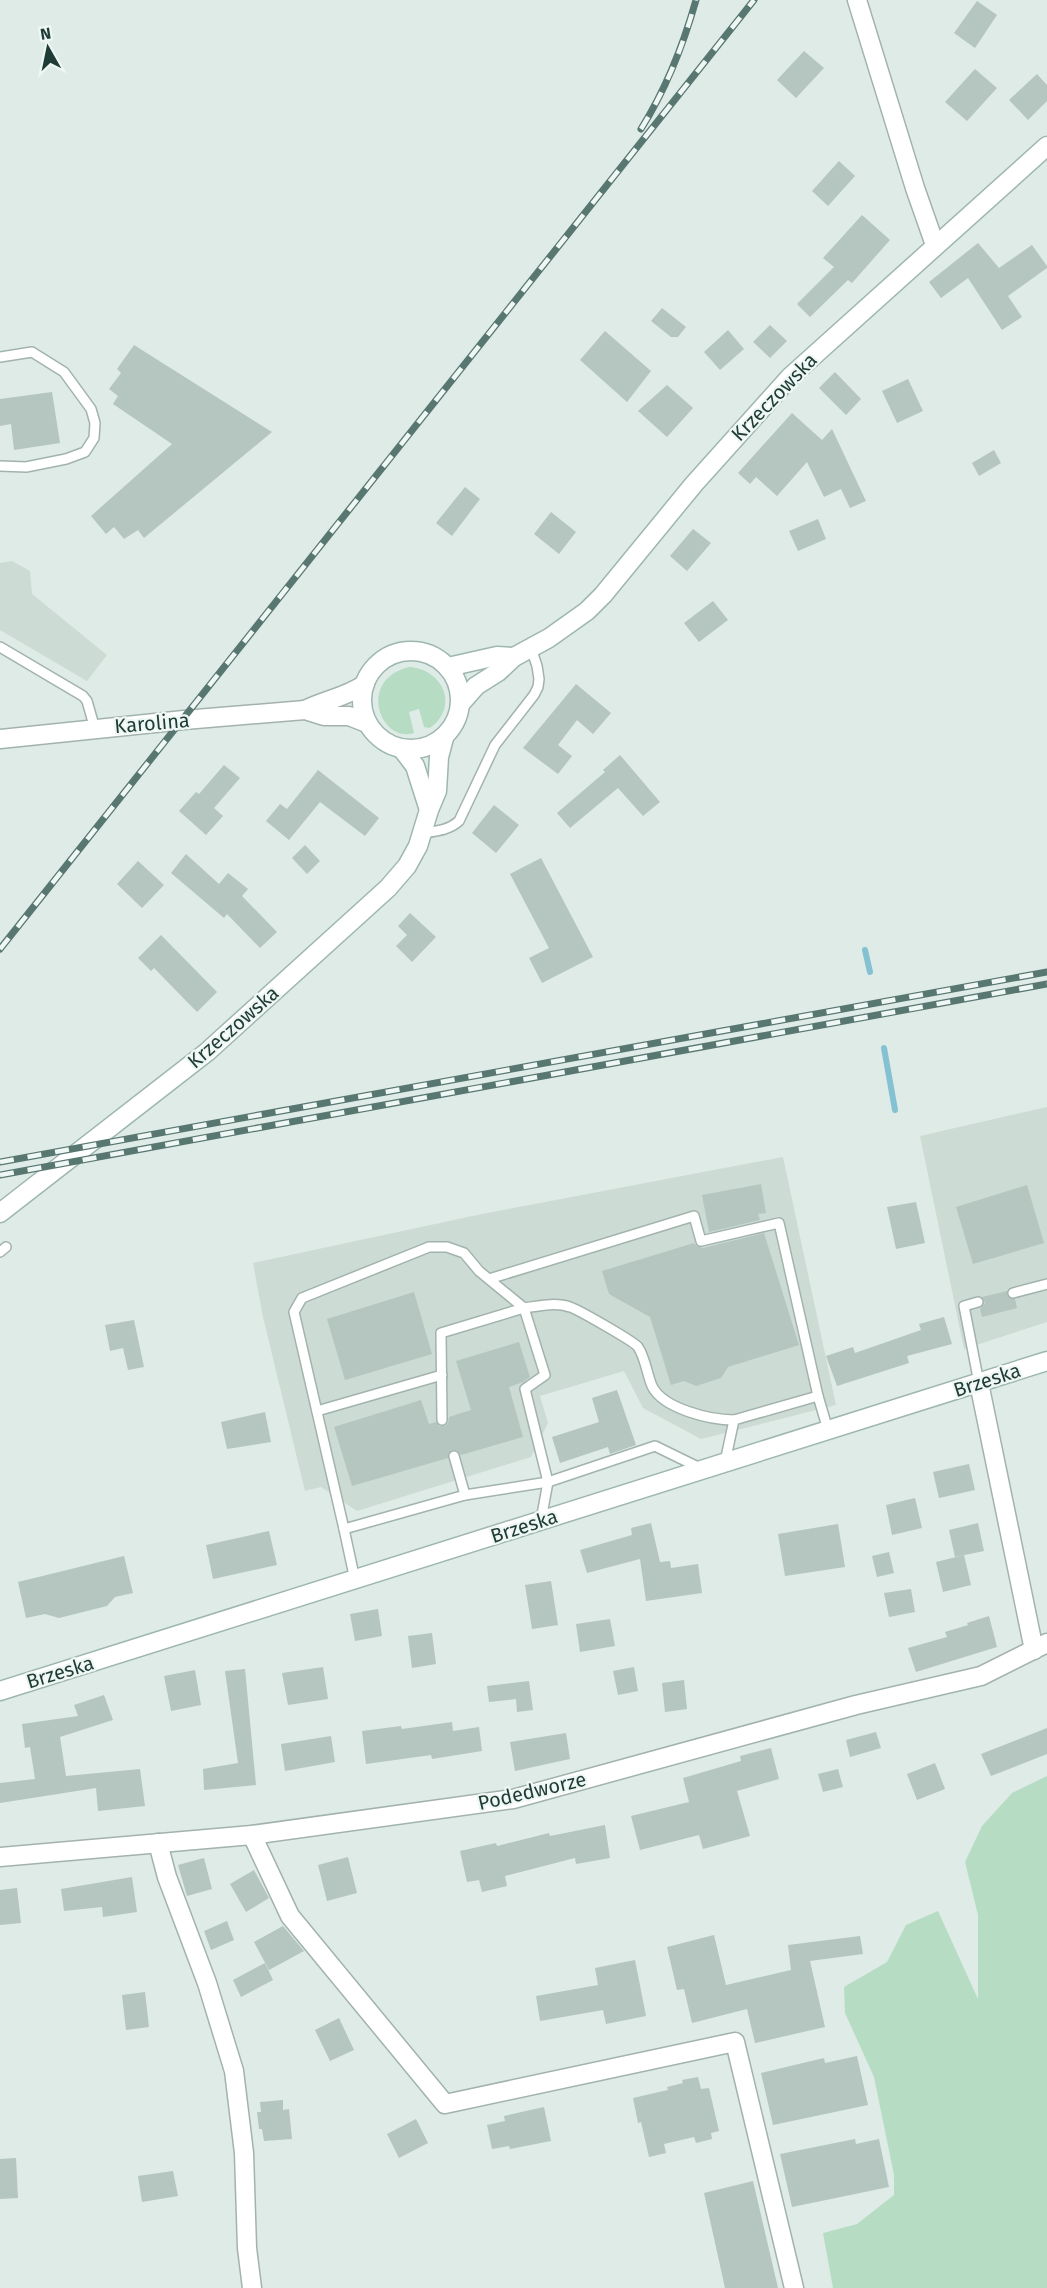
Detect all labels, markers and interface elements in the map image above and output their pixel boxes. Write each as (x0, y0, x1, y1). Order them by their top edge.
north arrow (18, 18, 78, 78)
text: N (39, 23, 52, 44)
street label: Krzeczowska (726, 348, 822, 446)
street label: Karolina (113, 708, 191, 738)
street label: Krzeczowska (182, 981, 284, 1073)
street label: Brzeska (950, 1358, 1024, 1402)
street label: Brzeska (487, 1504, 561, 1548)
street label: Brzeska (23, 1650, 97, 1694)
street label: Podedworze (475, 1767, 589, 1815)

